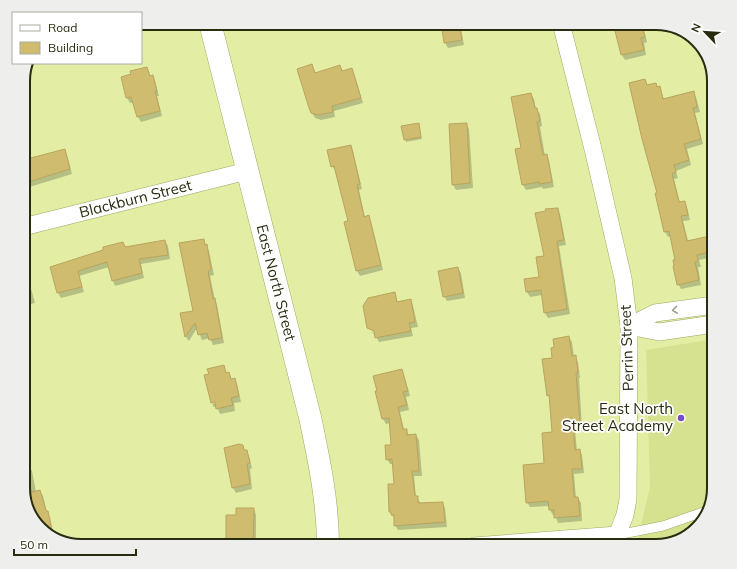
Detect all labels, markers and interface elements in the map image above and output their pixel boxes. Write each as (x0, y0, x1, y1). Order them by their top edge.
legend (12, 12, 142, 64)
north arrow (685, 12, 725, 52)
text: Road (48, 20, 77, 35)
text: N (688, 21, 704, 34)
text: Building (48, 40, 93, 55)
street label: Blackburn Street (77, 175, 194, 222)
street label: East North Street (253, 222, 300, 343)
street label: Perrin Street (616, 305, 637, 391)
one-way arrow (672, 305, 678, 314)
place label: East North Street Academy (562, 399, 673, 435)
marker: East North Street Academy (676, 413, 686, 423)
scale bar (14, 531, 136, 557)
text: 50 m (20, 537, 48, 552)

